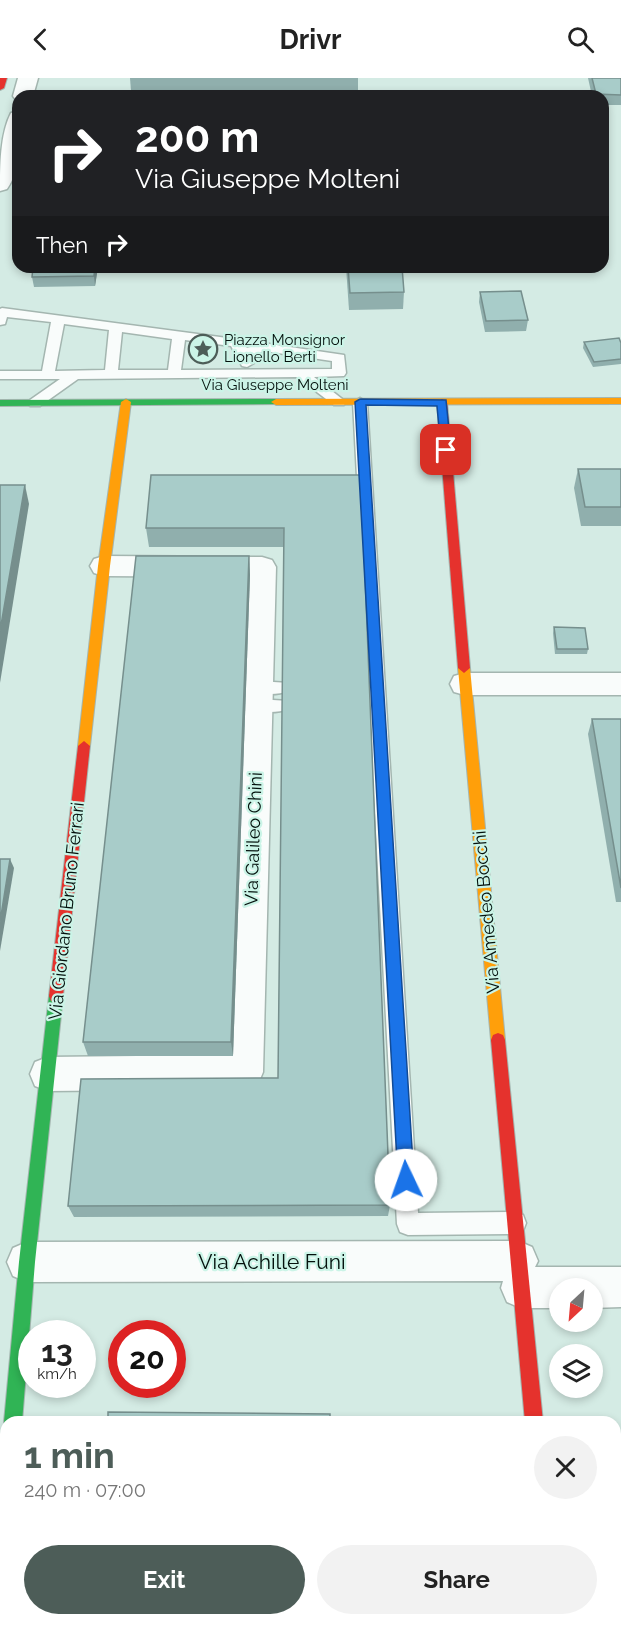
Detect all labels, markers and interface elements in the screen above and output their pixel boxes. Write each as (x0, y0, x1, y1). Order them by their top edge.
icon: back (24, 23, 57, 56)
icon: search (564, 23, 597, 56)
text: Drivr (280, 24, 341, 55)
text: 200 m (135, 113, 259, 162)
icon: right (36, 114, 114, 192)
text: Via Giuseppe Molteni (135, 163, 400, 194)
icon: right (100, 228, 133, 261)
text: Then (36, 232, 88, 258)
place label: Piazza Monsignor Lionello Berti (224, 331, 346, 366)
place icon: Piazza Monsignor Lionello Berti (187, 333, 219, 365)
street label: Via Giuseppe Molteni (201, 376, 349, 394)
pin (420, 424, 471, 475)
icon: arrive (429, 433, 462, 466)
street label: Via Galileo Chini (240, 772, 266, 906)
street label: Via Giordano Bruno Ferrari (44, 801, 88, 1021)
street label: Via Amedeo Bocchi (468, 830, 504, 994)
position arrow (374, 1148, 438, 1212)
street label: Via Achille Funi (198, 1249, 346, 1274)
north arrow (549, 1278, 603, 1332)
map controls (549, 1278, 603, 1398)
speed limit sign: 20 (108, 1320, 186, 1398)
text: 13 (41, 1334, 73, 1369)
button: layers (549, 1344, 603, 1398)
text: km/h (37, 1365, 77, 1383)
text: 1 min (24, 1434, 115, 1476)
button: close (534, 1436, 597, 1499)
text: 240 m · 07:00 (24, 1478, 146, 1502)
button: Exit (24, 1545, 305, 1614)
button: Share (317, 1545, 597, 1614)

